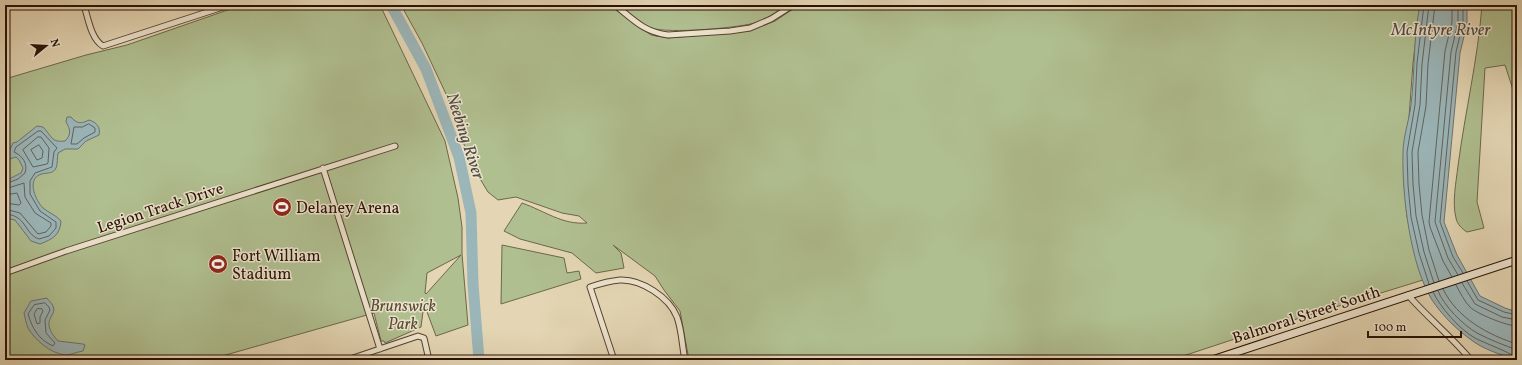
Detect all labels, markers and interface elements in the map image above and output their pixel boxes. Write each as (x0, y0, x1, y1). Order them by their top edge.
water label: McIntyre River (1390, 19, 1491, 42)
north arrow (26, 26, 66, 66)
text: N (46, 37, 62, 49)
water label: Neebing River (440, 90, 490, 183)
street label: Legion Track Drive (95, 178, 227, 240)
sports icon: Delaney Arena (271, 196, 293, 218)
place label: Delaney Arena (296, 198, 399, 220)
place label: Fort William Stadium (232, 246, 321, 286)
sports icon: Fort William Stadium (207, 253, 229, 275)
street label: Balmoral Street South (1230, 282, 1384, 350)
park label: Brunswick Park (370, 296, 437, 336)
scale bar (1368, 313, 1461, 339)
text: 100 m (1374, 320, 1407, 336)

